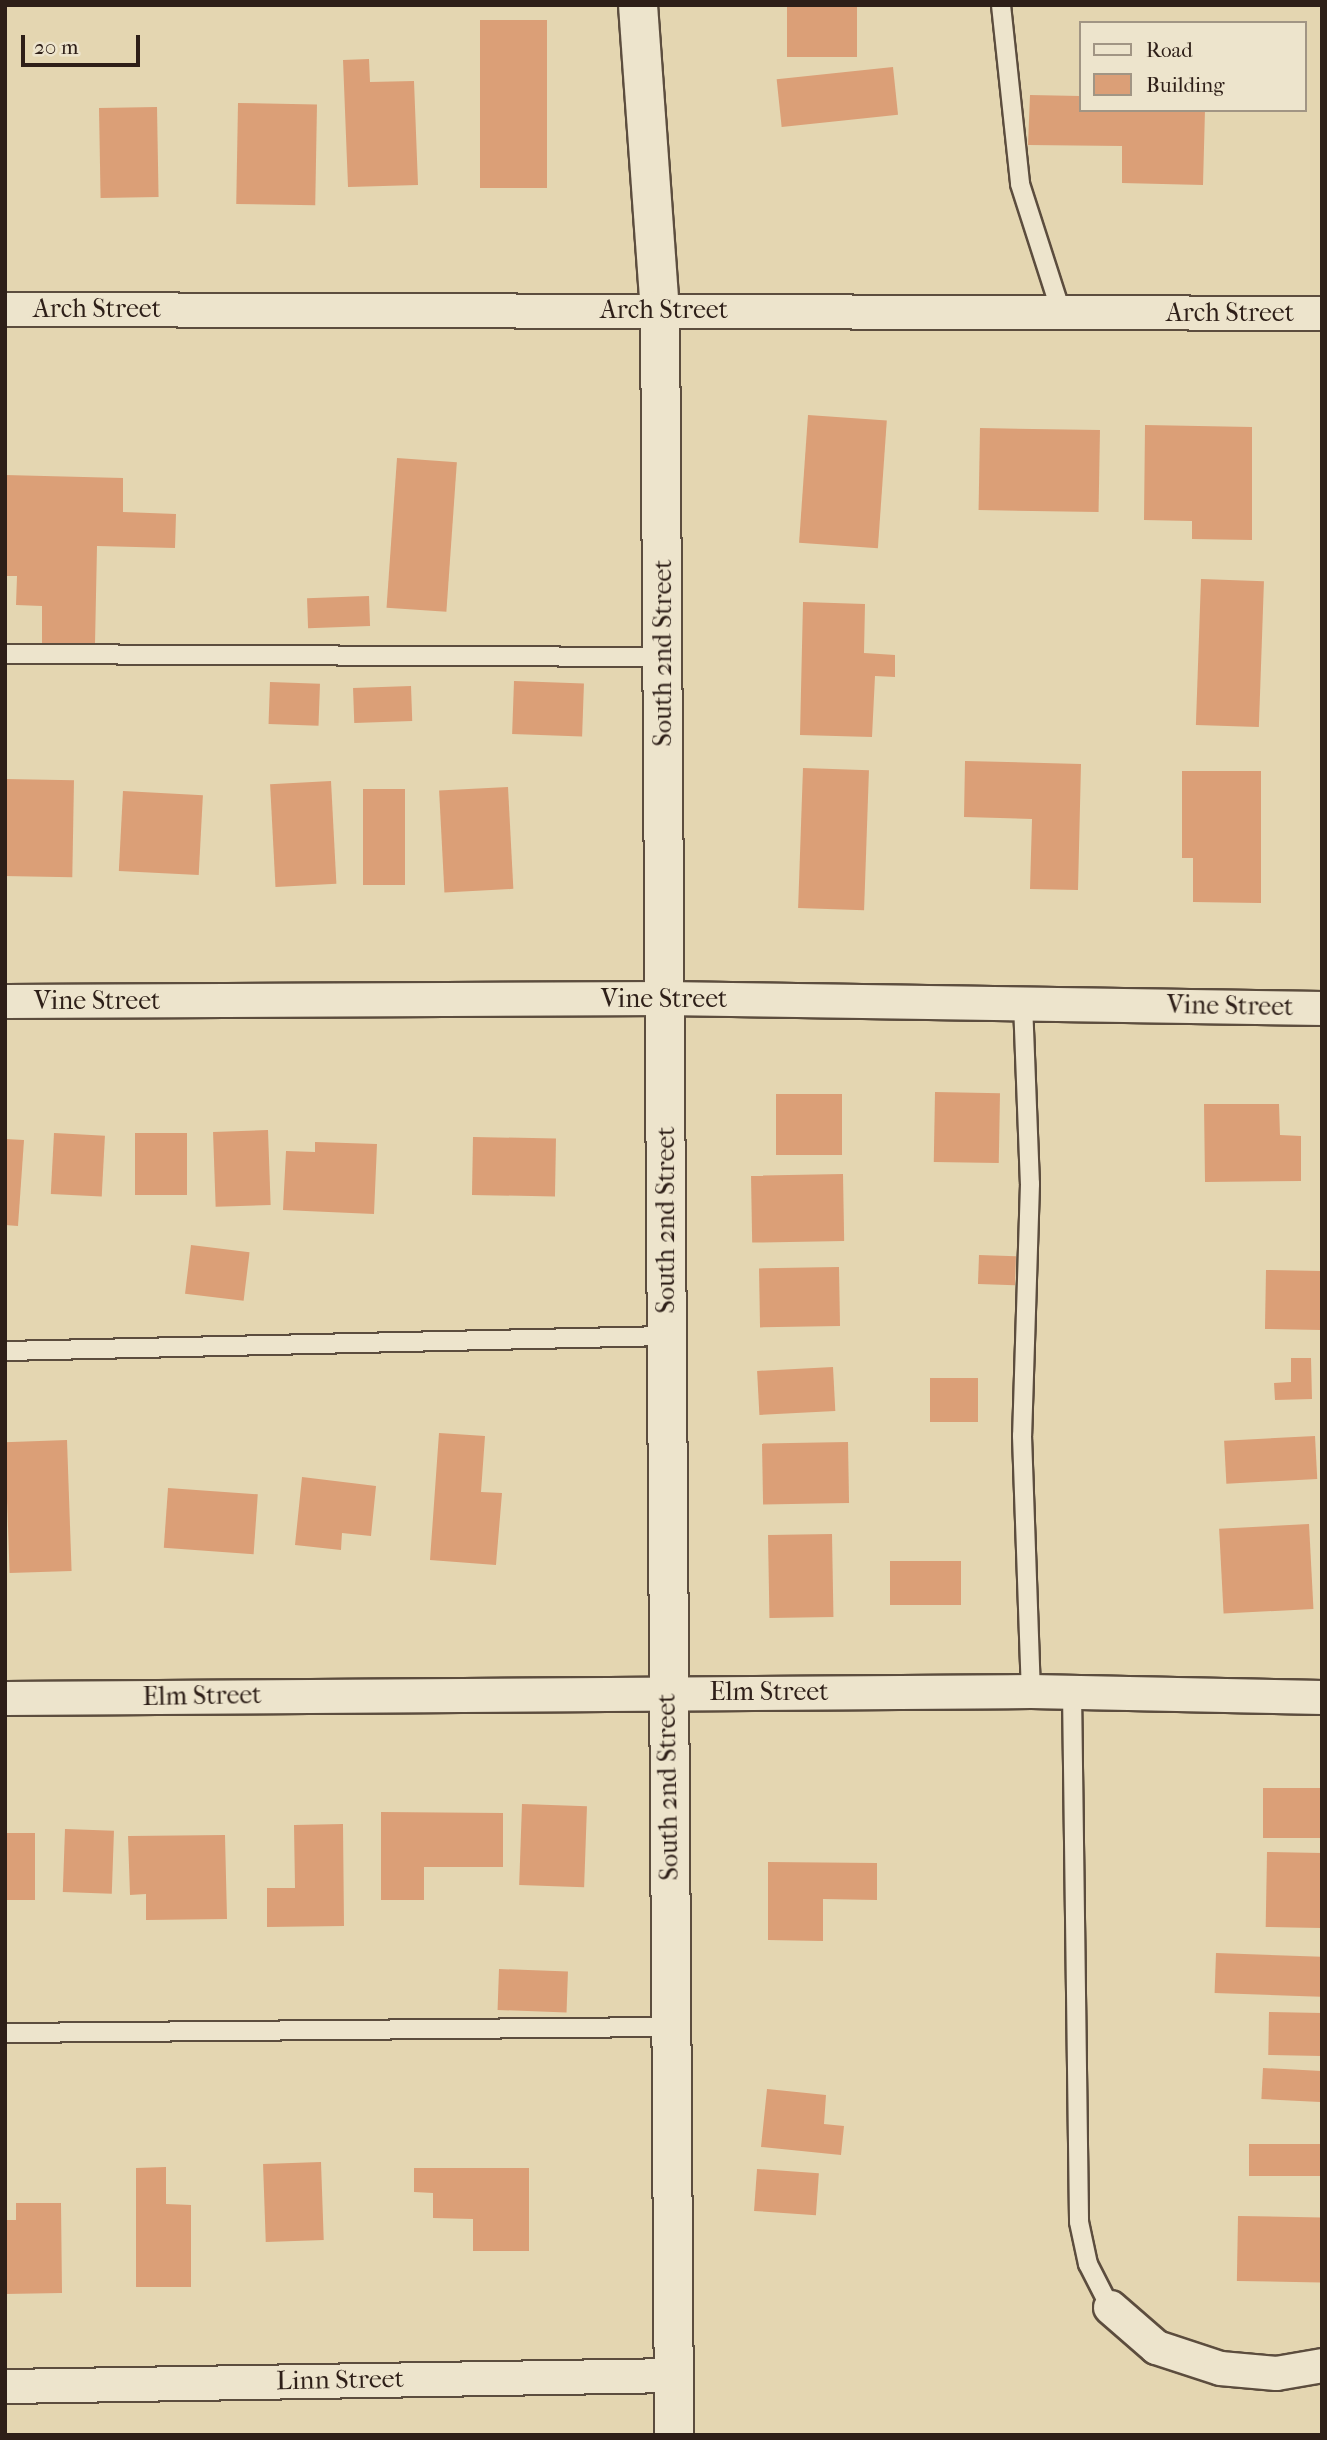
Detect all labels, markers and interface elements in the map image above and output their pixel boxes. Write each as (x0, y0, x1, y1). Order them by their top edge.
scale bar (24, 21, 144, 65)
legend (1078, 21, 1306, 112)
text: 20 m (34, 35, 78, 59)
text: Road (1146, 38, 1193, 62)
text: Building (1146, 73, 1224, 97)
street label: Arch Street (33, 293, 161, 325)
street label: Arch Street (600, 294, 728, 326)
street label: Arch Street (1166, 297, 1294, 329)
street label: South 2nd Street (647, 559, 679, 747)
street label: Vine Street (601, 983, 727, 1015)
street label: Vine Street (34, 985, 160, 1017)
street label: Vine Street (1166, 989, 1294, 1023)
street label: South 2nd Street (650, 1126, 682, 1314)
street label: Elm Street (710, 1676, 828, 1708)
street label: Elm Street (142, 1679, 262, 1713)
street label: South 2nd Street (651, 1693, 685, 1881)
street label: Linn Street (276, 2363, 404, 2397)

